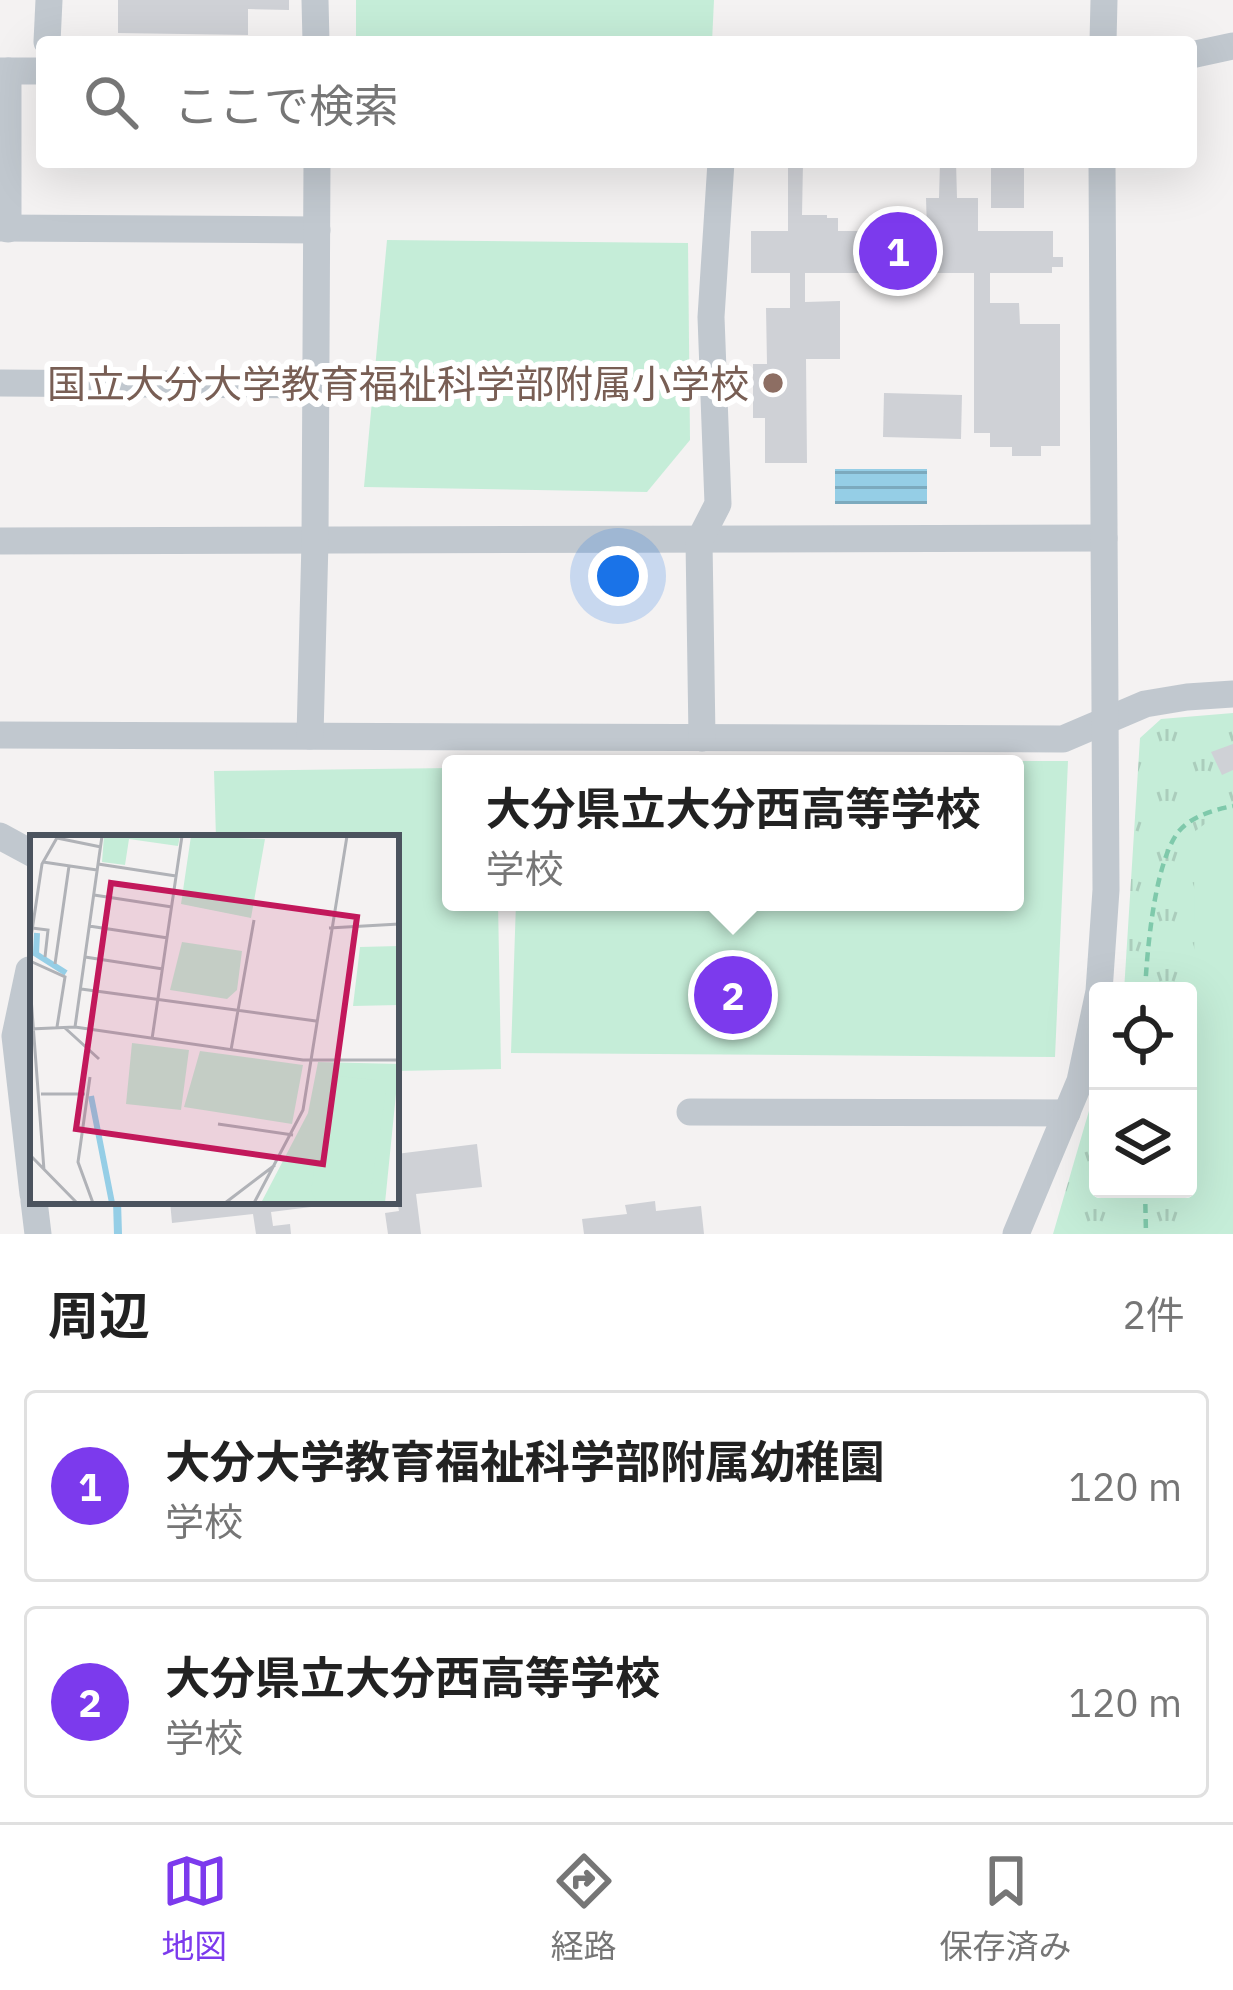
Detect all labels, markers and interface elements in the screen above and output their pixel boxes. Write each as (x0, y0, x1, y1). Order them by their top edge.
search box (36, 36, 1197, 168)
icon: search (78, 69, 144, 135)
text: ここで検索 (174, 76, 399, 134)
pin: 1 (859, 206, 937, 296)
place label: 国立大分大学教育福祉科学部附属小学校 (47, 358, 749, 409)
marker: 国立大分大学教育福祉科学部附属小学校 (760, 370, 786, 396)
your location (588, 546, 648, 606)
popup (442, 755, 1024, 911)
text: 大分県立大分西高等学校 (485, 779, 981, 837)
inset map (30, 835, 399, 1204)
text: 学校 (485, 843, 564, 894)
pin: 2 (694, 950, 772, 1040)
map controls (1089, 982, 1197, 1198)
button: locate (1089, 982, 1197, 1090)
button: layers (1089, 1090, 1197, 1198)
text: 周辺 (48, 1282, 150, 1348)
text: 2件 (1123, 1289, 1185, 1340)
text: 大分大学教育福祉科学部附属幼稚園 (165, 1432, 885, 1490)
text: 1 (78, 1461, 102, 1512)
text: 120 m (1069, 1461, 1182, 1512)
text: 学校 (165, 1496, 243, 1547)
text: 大分県立大分西高等学校 (165, 1648, 660, 1706)
text: 2 (78, 1677, 102, 1728)
text: 120 m (1069, 1677, 1182, 1728)
text: 学校 (165, 1712, 243, 1763)
tab: 地図 (162, 1848, 228, 1968)
tab: 経路 (551, 1848, 617, 1968)
tab: 保存済み (940, 1848, 1072, 1968)

